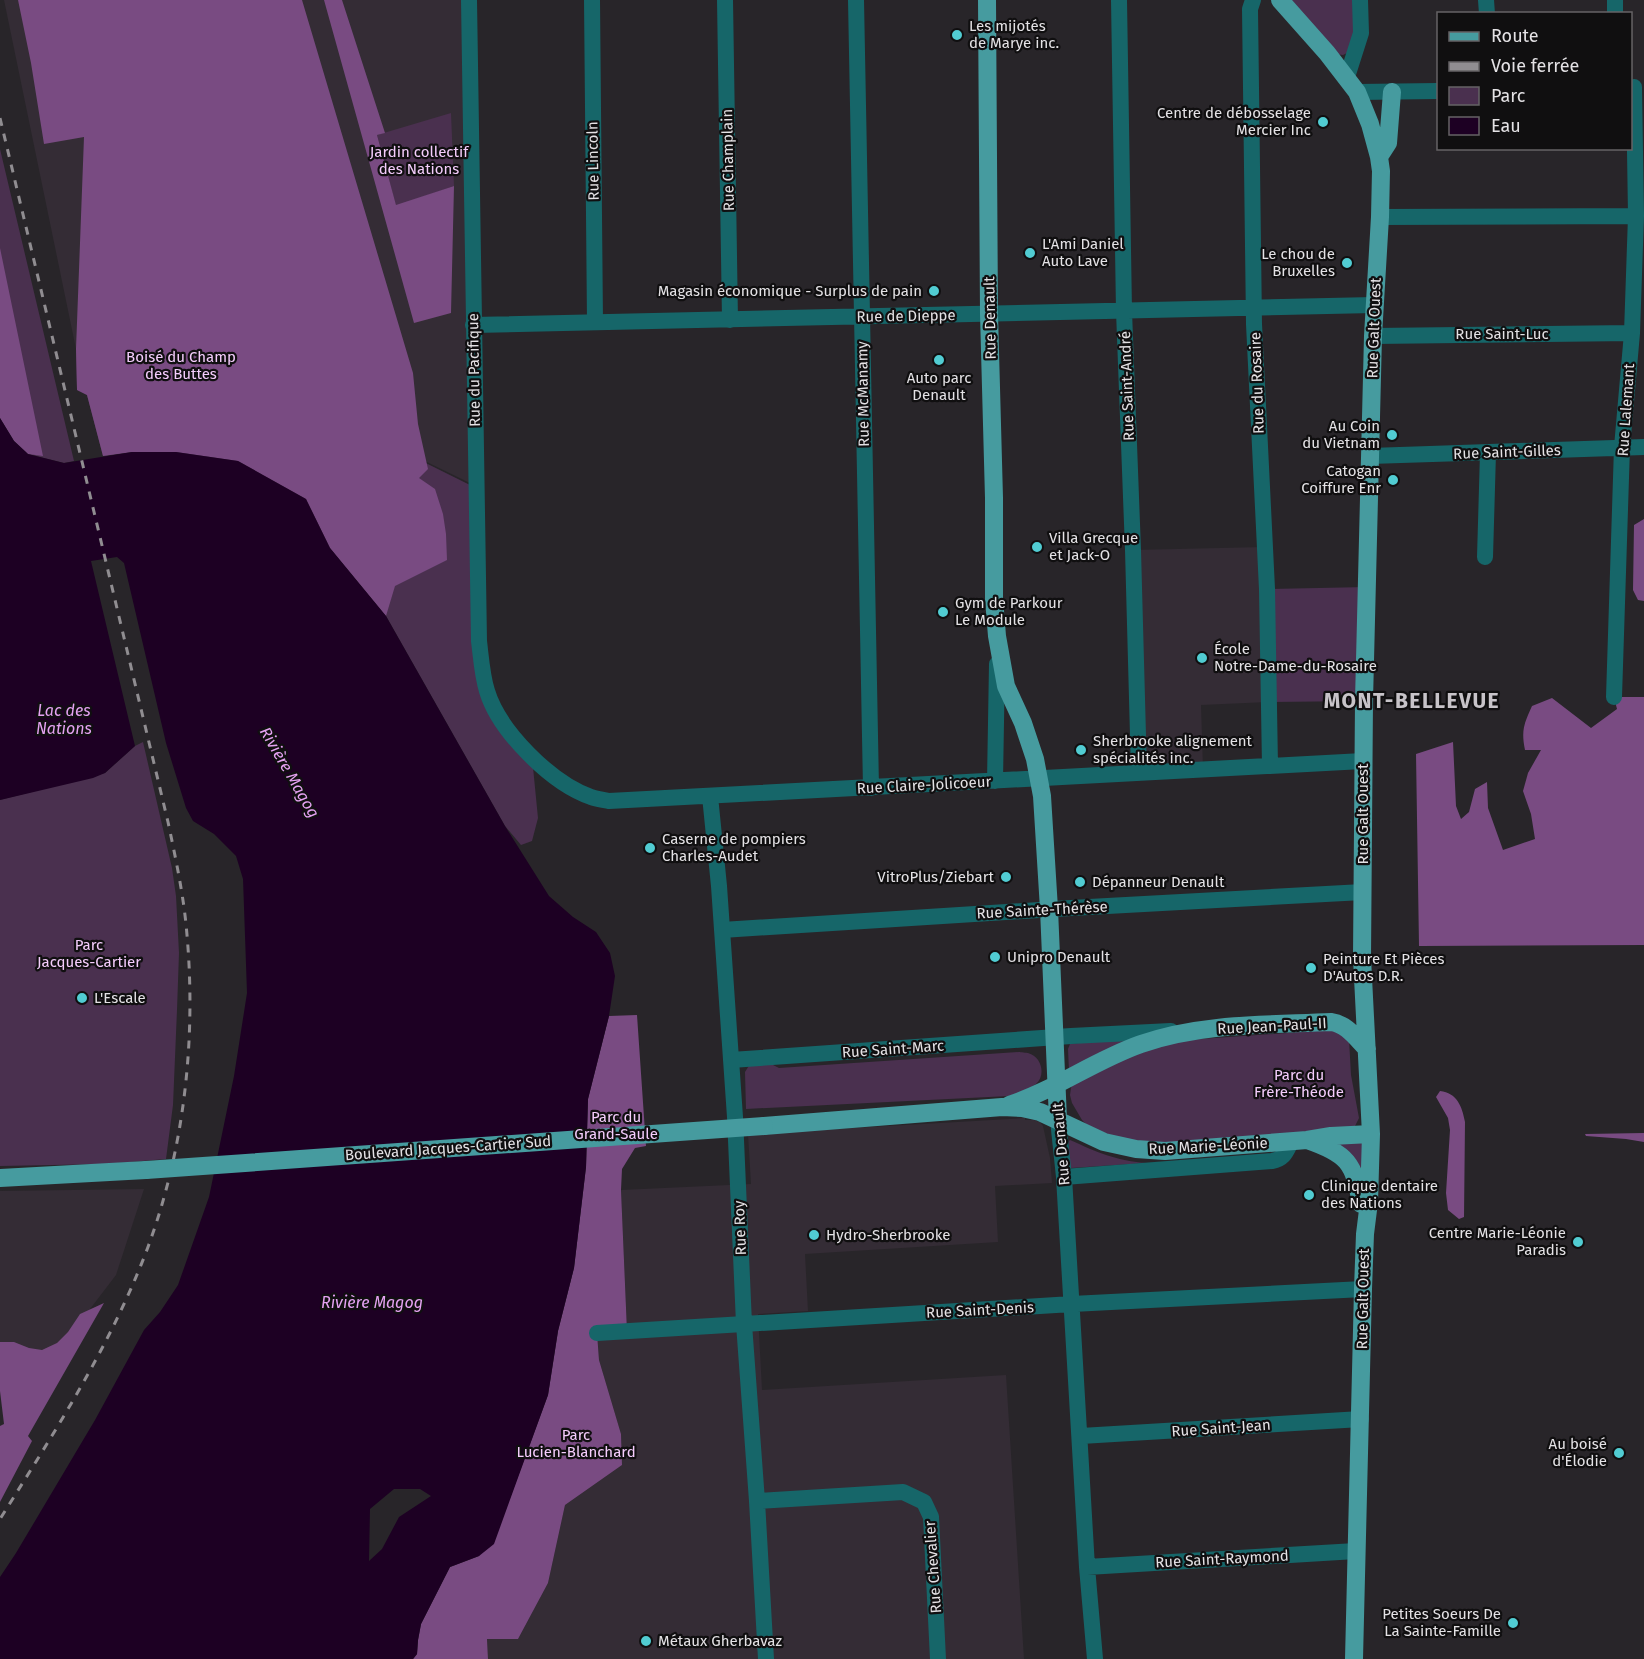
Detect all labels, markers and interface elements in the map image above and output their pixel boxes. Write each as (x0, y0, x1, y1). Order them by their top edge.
legend (1437, 12, 1632, 150)
place label: Les mijotés de Marye inc. (969, 17, 1059, 52)
text: Route (1491, 25, 1539, 47)
marker: Les mijotés de Marye inc. (950, 28, 964, 42)
text: Voie ferrée (1491, 55, 1579, 77)
text: Parc (1491, 85, 1526, 107)
place label: Centre de débosselage Mercier Inc (1157, 104, 1311, 139)
street label: Rue Champlain (718, 109, 738, 211)
marker: Centre de débosselage Mercier Inc (1316, 115, 1330, 129)
text: Eau (1491, 115, 1521, 137)
street label: Rue Lincoln (583, 121, 603, 201)
park label: Jardin collectif des Nations (370, 143, 469, 178)
place label: L'Ami Daniel Auto Lave (1042, 235, 1124, 270)
place label: Le chou de Bruxelles (1261, 245, 1335, 280)
marker: L'Ami Daniel Auto Lave (1023, 246, 1037, 260)
marker: Le chou de Bruxelles (1340, 256, 1354, 270)
street label: Rue Denault (980, 276, 1000, 360)
street label: Rue Galt Ouest (1363, 277, 1385, 379)
place label: Magasin économique - Surplus de pain (658, 282, 922, 300)
marker: Magasin économique - Surplus de pain (927, 284, 941, 298)
street label: Rue de Dieppe (856, 306, 956, 326)
street label: Rue du Pacifique (464, 313, 484, 427)
street label: Rue Saint-Luc (1455, 325, 1549, 343)
street label: Rue Saint-André (1116, 331, 1138, 441)
street label: Rue du Rosaire (1246, 332, 1268, 434)
street label: Rue McManamy (853, 340, 873, 447)
park label: Boisé du Champ des Buttes (126, 348, 236, 383)
marker: Auto parc Denault (932, 353, 946, 367)
street label: Rue Lalemant (1614, 362, 1638, 457)
place label: Auto parc Denault (907, 369, 971, 404)
place label: Au Coin du Vietnam (1302, 417, 1380, 452)
marker: Au Coin du Vietnam (1385, 428, 1399, 442)
street label: Rue Saint-Gilles (1453, 441, 1561, 463)
place label: Catogan Coiffure Enr (1301, 462, 1381, 497)
marker: Catogan Coiffure Enr (1386, 473, 1400, 487)
place label: Villa Grecque et Jack-O (1049, 529, 1138, 564)
marker: Villa Grecque et Jack-O (1030, 540, 1044, 554)
place label: Gym de Parkour Le Module (955, 594, 1063, 629)
marker: Gym de Parkour Le Module (936, 605, 950, 619)
place label: École Notre-Dame-du-Rosaire (1214, 640, 1377, 675)
marker: École Notre-Dame-du-Rosaire (1195, 651, 1209, 665)
district label: MONT-BELLEVUE (1324, 688, 1500, 714)
water label: Lac des Nations (36, 701, 92, 738)
water label: Rivière Magog (256, 723, 323, 821)
place label: Sherbrooke alignement spécialités inc. (1093, 732, 1253, 767)
marker: Sherbrooke alignement spécialités inc. (1074, 743, 1088, 757)
street label: Rue Galt Ouest (1354, 763, 1372, 864)
street label: Rue Claire-Jolicoeur (856, 772, 992, 798)
place label: Caserne de pompiers Charles-Audet (662, 830, 806, 865)
marker: Caserne de pompiers Charles-Audet (643, 841, 657, 855)
place label: VitroPlus/Ziebart (877, 868, 995, 886)
marker: VitroPlus/Ziebart (999, 870, 1013, 884)
place label: Dépanneur Denault (1092, 873, 1225, 891)
marker: Dépanneur Denault (1073, 875, 1087, 889)
street label: Rue Sainte-Thérèse (976, 898, 1108, 922)
park label: Parc Jacques-Cartier (37, 936, 141, 971)
place label: Unipro Denault (1007, 948, 1111, 966)
marker: Unipro Denault (988, 950, 1002, 964)
place label: Peinture Et Pièces D'Autos D.R. (1323, 950, 1444, 985)
marker: Peinture Et Pièces D'Autos D.R. (1304, 961, 1318, 975)
place label: L'Escale (94, 989, 146, 1007)
marker: L'Escale (75, 991, 89, 1005)
street label: Rue Jean-Paul-II (1217, 1014, 1327, 1038)
street label: Rue Saint-Marc (841, 1036, 945, 1062)
park label: Parc du Frère-Théode (1254, 1066, 1344, 1101)
street label: Rue Denault (1048, 1101, 1074, 1186)
park label: Parc du Grand-Saule (574, 1108, 658, 1143)
street label: Boulevard Jacques-Cartier Sud (344, 1132, 552, 1164)
street label: Rue Marie-Léonie (1148, 1134, 1268, 1158)
place label: Clinique dentaire des Nations (1321, 1177, 1438, 1212)
marker: Clinique dentaire des Nations (1302, 1188, 1316, 1202)
street label: Rue Roy (730, 1200, 750, 1256)
place label: Centre Marie-Léonie Paradis (1429, 1224, 1566, 1259)
place label: Hydro-Sherbrooke (826, 1226, 950, 1244)
marker: Hydro-Sherbrooke (807, 1228, 821, 1242)
marker: Centre Marie-Léonie Paradis (1571, 1235, 1585, 1249)
street label: Rue Galt Ouest (1353, 1248, 1373, 1350)
water label: Rivière Magog (321, 1293, 423, 1312)
street label: Rue Saint-Denis (926, 1298, 1034, 1322)
street label: Rue Saint-Jean (1171, 1416, 1271, 1440)
park label: Parc Lucien-Blanchard (516, 1426, 636, 1461)
place label: Au boisé d'Élodie (1549, 1435, 1607, 1470)
marker: Au boisé d'Élodie (1612, 1446, 1626, 1460)
street label: Rue Chevalier (921, 1520, 945, 1614)
street label: Rue Saint-Raymond (1155, 1547, 1289, 1571)
place label: Petites Soeurs De La Sainte-Famille (1382, 1605, 1501, 1640)
marker: Petites Soeurs De La Sainte-Famille (1506, 1616, 1520, 1630)
place label: Métaux Gherbavaz (658, 1632, 783, 1650)
marker: Métaux Gherbavaz (639, 1634, 653, 1648)

